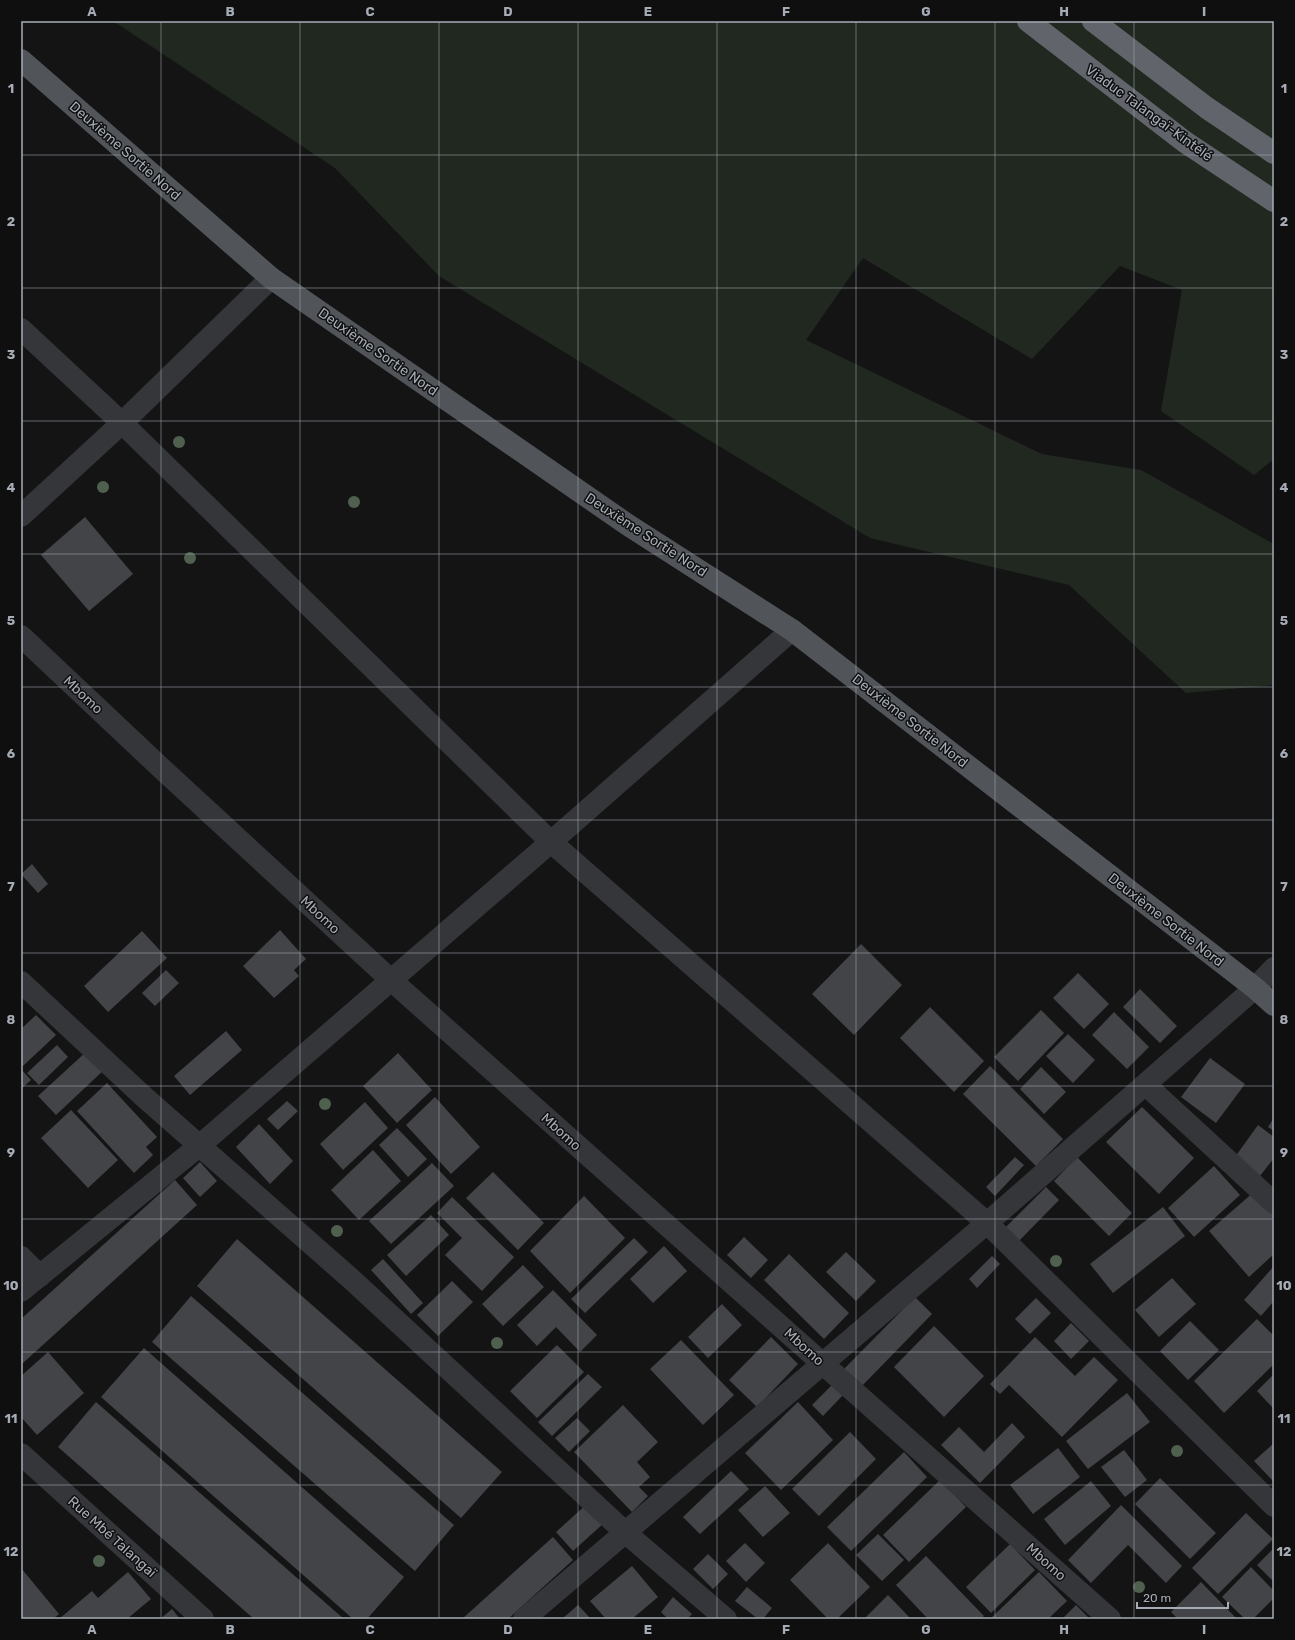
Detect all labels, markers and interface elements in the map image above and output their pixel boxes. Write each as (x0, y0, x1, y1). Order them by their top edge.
text: A (87, 4, 97, 19)
text: B (225, 4, 235, 19)
text: C (365, 4, 375, 19)
text: D (503, 4, 513, 19)
text: E (644, 4, 652, 19)
text: F (782, 4, 790, 19)
text: G (921, 4, 931, 19)
text: H (1059, 4, 1069, 19)
text: I (1202, 4, 1206, 19)
street label: Viaduc Talangaï-Kintélé (1082, 61, 1216, 165)
text: 1 (8, 81, 14, 96)
text: 1 (1281, 81, 1287, 96)
street label: Deuxième Sortie Nord (66, 98, 184, 204)
text: 2 (7, 214, 15, 229)
text: 2 (1280, 214, 1288, 229)
street label: Deuxième Sortie Nord (315, 304, 441, 400)
text: 3 (7, 347, 16, 362)
text: 3 (1280, 347, 1289, 362)
text: 4 (7, 480, 16, 495)
text: 4 (1280, 480, 1289, 495)
street label: Deuxième Sortie Nord (582, 489, 710, 581)
text: 5 (7, 613, 15, 628)
text: 5 (1280, 613, 1288, 628)
street label: Deuxième Sortie Nord (849, 671, 971, 771)
street label: Mbomo (60, 672, 106, 718)
text: 6 (7, 746, 16, 761)
text: 6 (1280, 746, 1289, 761)
street label: Deuxième Sortie Nord (1105, 870, 1227, 970)
text: 7 (7, 879, 15, 894)
text: 7 (1280, 879, 1288, 894)
street label: Mbomo (297, 892, 343, 938)
text: 8 (7, 1012, 16, 1027)
text: 8 (1280, 1012, 1289, 1027)
street label: Mbomo (537, 1110, 585, 1154)
text: 9 (7, 1145, 15, 1160)
text: 9 (1280, 1145, 1288, 1160)
text: 10 (3, 1278, 19, 1293)
text: 10 (1276, 1278, 1292, 1293)
street label: Mbomo (780, 1325, 828, 1369)
text: 11 (5, 1411, 17, 1426)
text: 11 (1278, 1411, 1290, 1426)
street label: Rue Mbé Talangaï (64, 1493, 160, 1581)
street label: Mbomo (1022, 1540, 1070, 1584)
text: 12 (4, 1544, 18, 1559)
text: 12 (1277, 1544, 1291, 1559)
scale bar (1137, 1584, 1228, 1610)
text: 20 m (1143, 1591, 1171, 1605)
text: A (87, 1622, 97, 1637)
text: B (225, 1622, 235, 1637)
text: C (365, 1622, 375, 1637)
text: D (503, 1622, 513, 1637)
text: E (644, 1622, 652, 1637)
text: F (782, 1622, 790, 1637)
text: G (921, 1622, 931, 1637)
text: H (1059, 1622, 1069, 1637)
text: I (1202, 1622, 1206, 1637)

